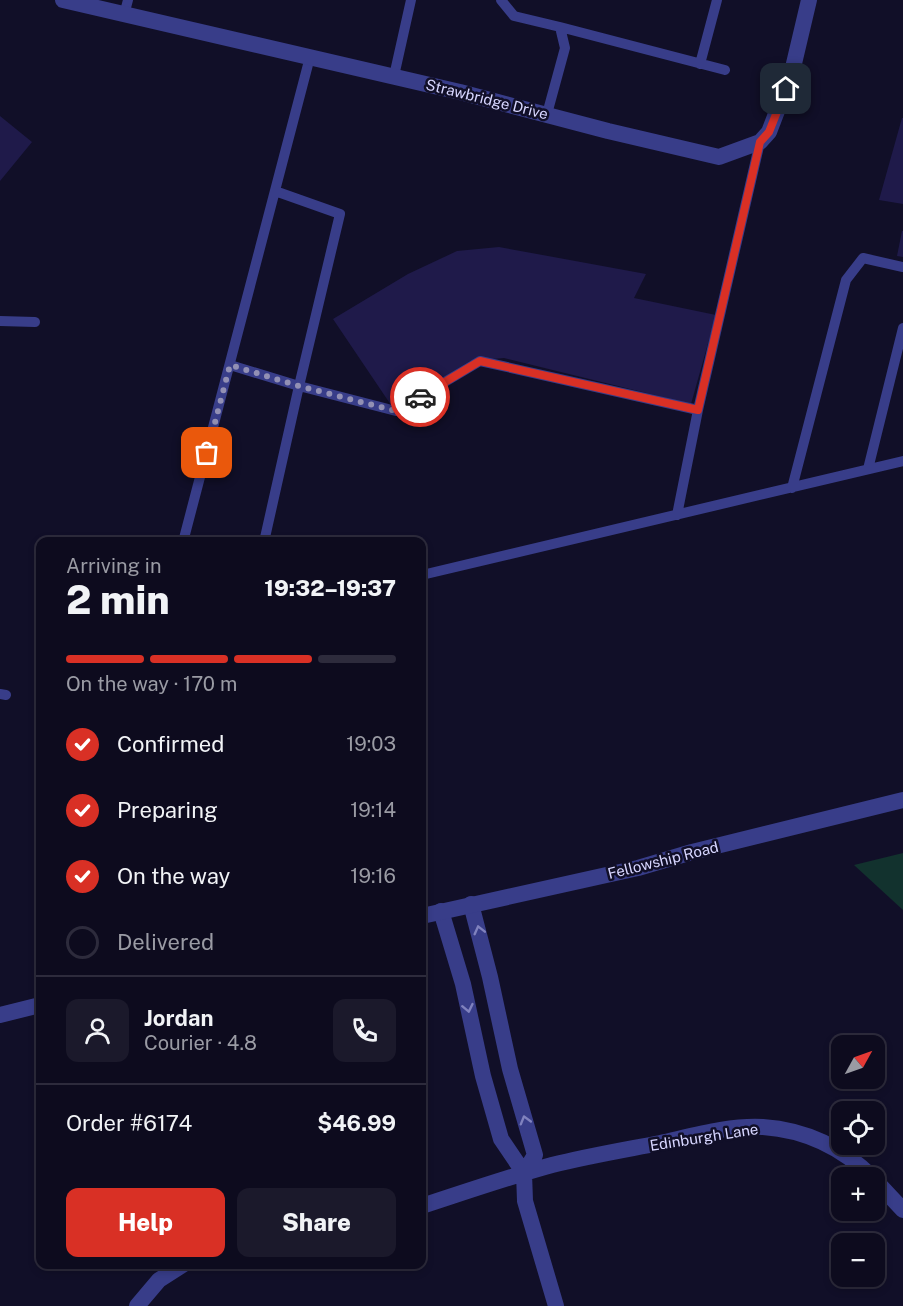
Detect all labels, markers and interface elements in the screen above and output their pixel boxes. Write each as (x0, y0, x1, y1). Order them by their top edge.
pin (760, 63, 811, 114)
icon: home (769, 72, 802, 105)
street label: Strawbridge Drive (424, 76, 550, 122)
courier (390, 367, 450, 427)
icon: car (404, 381, 437, 414)
pin (181, 427, 232, 478)
icon: bag (190, 436, 223, 469)
text: Arriving in (66, 554, 161, 578)
text: 19:32–19:37 (264, 575, 396, 601)
text: 2 min (66, 577, 170, 623)
text: On the way · 170 m (66, 672, 237, 696)
icon: check (66, 728, 99, 761)
text: Confirmed (117, 731, 224, 757)
text: 19:03 (346, 732, 396, 756)
icon: check (66, 794, 99, 827)
text: Preparing (117, 797, 218, 823)
text: 19:14 (350, 798, 396, 822)
street label: Fellowship Road (606, 838, 720, 882)
icon: check (66, 860, 99, 893)
text: On the way (117, 863, 230, 889)
text: 19:16 (350, 864, 396, 888)
one-way arrow (474, 926, 487, 936)
text: Delivered (117, 929, 214, 955)
button: person (66, 999, 129, 1062)
button: phone (333, 999, 396, 1062)
one-way arrow (461, 1002, 474, 1012)
text: Jordan (144, 1005, 213, 1031)
text: Courier · 4.8 (144, 1031, 257, 1055)
north arrow (831, 1035, 885, 1089)
map controls (831, 1035, 885, 1287)
button: locate (831, 1101, 885, 1155)
text: Order #6174 (66, 1110, 192, 1136)
text: $46.99 (317, 1110, 396, 1136)
one-way arrow (520, 1115, 532, 1126)
street label: Edinburgh Lane (649, 1120, 759, 1154)
button: + (831, 1167, 885, 1221)
button: Help (66, 1188, 225, 1257)
button: Share (237, 1188, 396, 1257)
button: − (831, 1233, 885, 1287)

